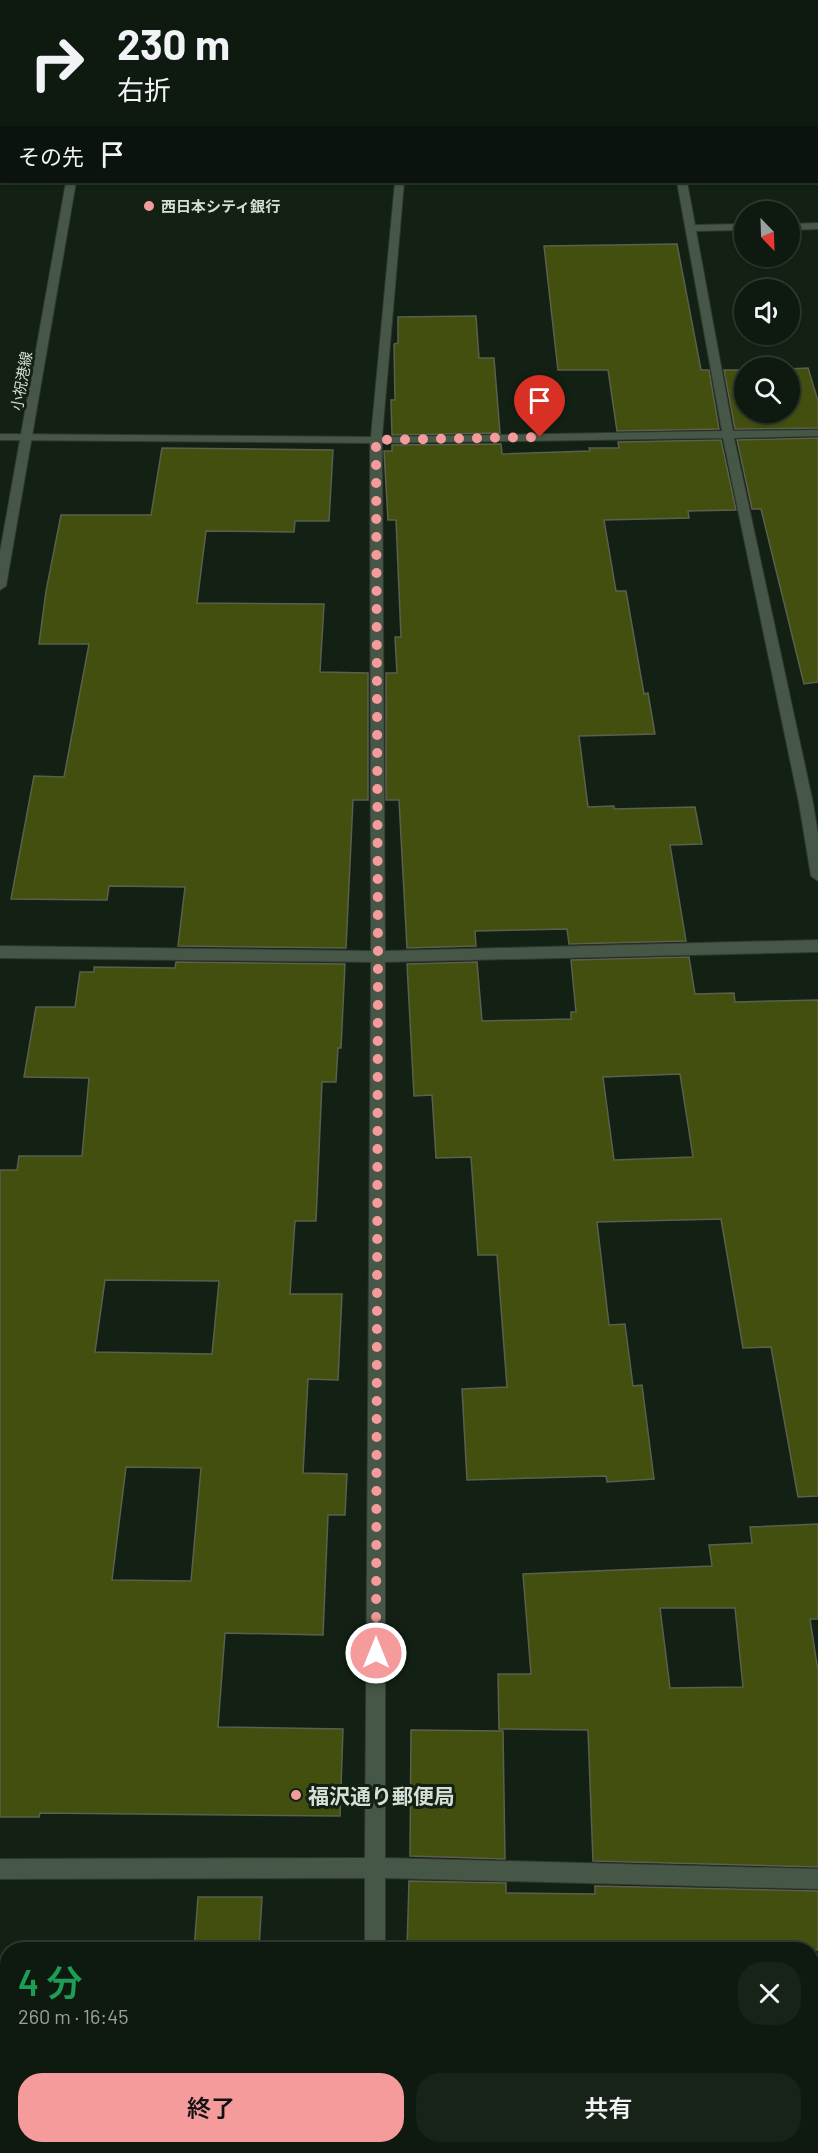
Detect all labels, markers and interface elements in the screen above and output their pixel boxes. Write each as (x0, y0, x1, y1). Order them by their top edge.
text: 230 m (117, 18, 230, 68)
icon: right (18, 24, 96, 102)
text: 右折 (117, 73, 171, 105)
icon: arrive (96, 138, 129, 171)
text: その先 (18, 143, 84, 169)
place label: 西日本シティ銀行 (161, 197, 280, 215)
marker: 西日本シティ銀行 (142, 199, 156, 213)
north arrow (734, 201, 800, 267)
map controls (734, 201, 800, 423)
button: sound (734, 279, 800, 345)
street label: 小祝港線 (7, 350, 35, 412)
button: search (734, 357, 800, 423)
pin (514, 375, 565, 437)
icon: arrive (523, 384, 556, 417)
position arrow (344, 1621, 408, 1685)
place label: 福沢通り郵便局 (308, 1783, 455, 1808)
marker: 福沢通り郵便局 (289, 1788, 303, 1802)
text: 4 分 (18, 1960, 82, 2003)
button: close (738, 1962, 801, 2025)
text: 260 m · 16:45 (18, 2004, 128, 2028)
button: 終了 (18, 2073, 404, 2142)
button: 共有 (416, 2073, 801, 2142)

